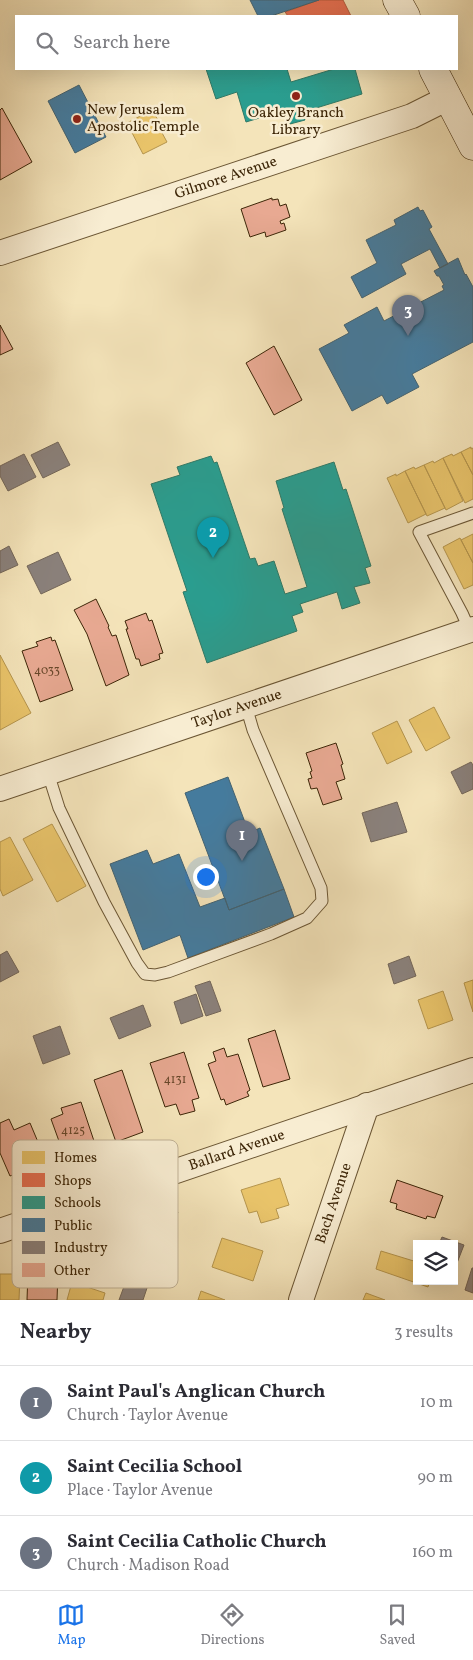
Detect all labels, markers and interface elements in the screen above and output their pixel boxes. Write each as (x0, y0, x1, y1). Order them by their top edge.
search box (15, 15, 458, 70)
icon: search (33, 29, 61, 57)
text: Search here (73, 30, 170, 56)
marker: Oakley Branch Library (290, 90, 302, 102)
place label: New Jerusalem Apostolic Temple (87, 100, 199, 138)
place label: Oakley Branch Library (248, 103, 344, 141)
marker: New Jerusalem Apostolic Temple (71, 113, 83, 125)
street label: Gilmore Avenue (172, 151, 280, 205)
pin: 3 (392, 295, 424, 336)
pin: 2 (197, 517, 229, 558)
house number: 4033 (34, 663, 60, 679)
street label: Taylor Avenue (189, 684, 285, 734)
pin: 1 (226, 820, 258, 861)
your location (193, 864, 219, 890)
house number: 4131 (164, 1072, 186, 1088)
house number: 4125 (61, 1123, 85, 1139)
street label: Ballard Avenue (186, 1124, 288, 1177)
legend (12, 1140, 178, 1288)
text: Homes (54, 1149, 97, 1168)
street label: Bach Avenue (310, 1160, 357, 1247)
text: Shops (54, 1172, 92, 1191)
text: Schools (54, 1194, 101, 1213)
text: Public (54, 1217, 92, 1236)
text: Industry (54, 1239, 108, 1258)
map controls (413, 1240, 458, 1285)
button: layers (413, 1240, 458, 1285)
text: Other (54, 1262, 90, 1281)
text: Nearby (20, 1318, 91, 1347)
text: 3 results (394, 1322, 453, 1344)
text: Saint Paul's Anglican Church (67, 1379, 325, 1405)
text: 1 (33, 1392, 39, 1414)
text: 10 m (420, 1392, 453, 1414)
text: Church · Taylor Avenue (67, 1405, 228, 1427)
text: Saint Cecilia School (67, 1454, 242, 1480)
text: 2 (32, 1467, 40, 1489)
text: 90 m (417, 1467, 453, 1489)
text: Place · Taylor Avenue (67, 1480, 213, 1502)
text: Saint Cecilia Catholic Church (67, 1529, 327, 1555)
text: 3 (32, 1542, 40, 1564)
text: 160 m (412, 1542, 453, 1564)
text: Church · Madison Road (67, 1555, 229, 1577)
tab: Map (57, 1601, 85, 1650)
tab: Directions (200, 1601, 265, 1650)
tab: Saved (379, 1601, 416, 1650)

